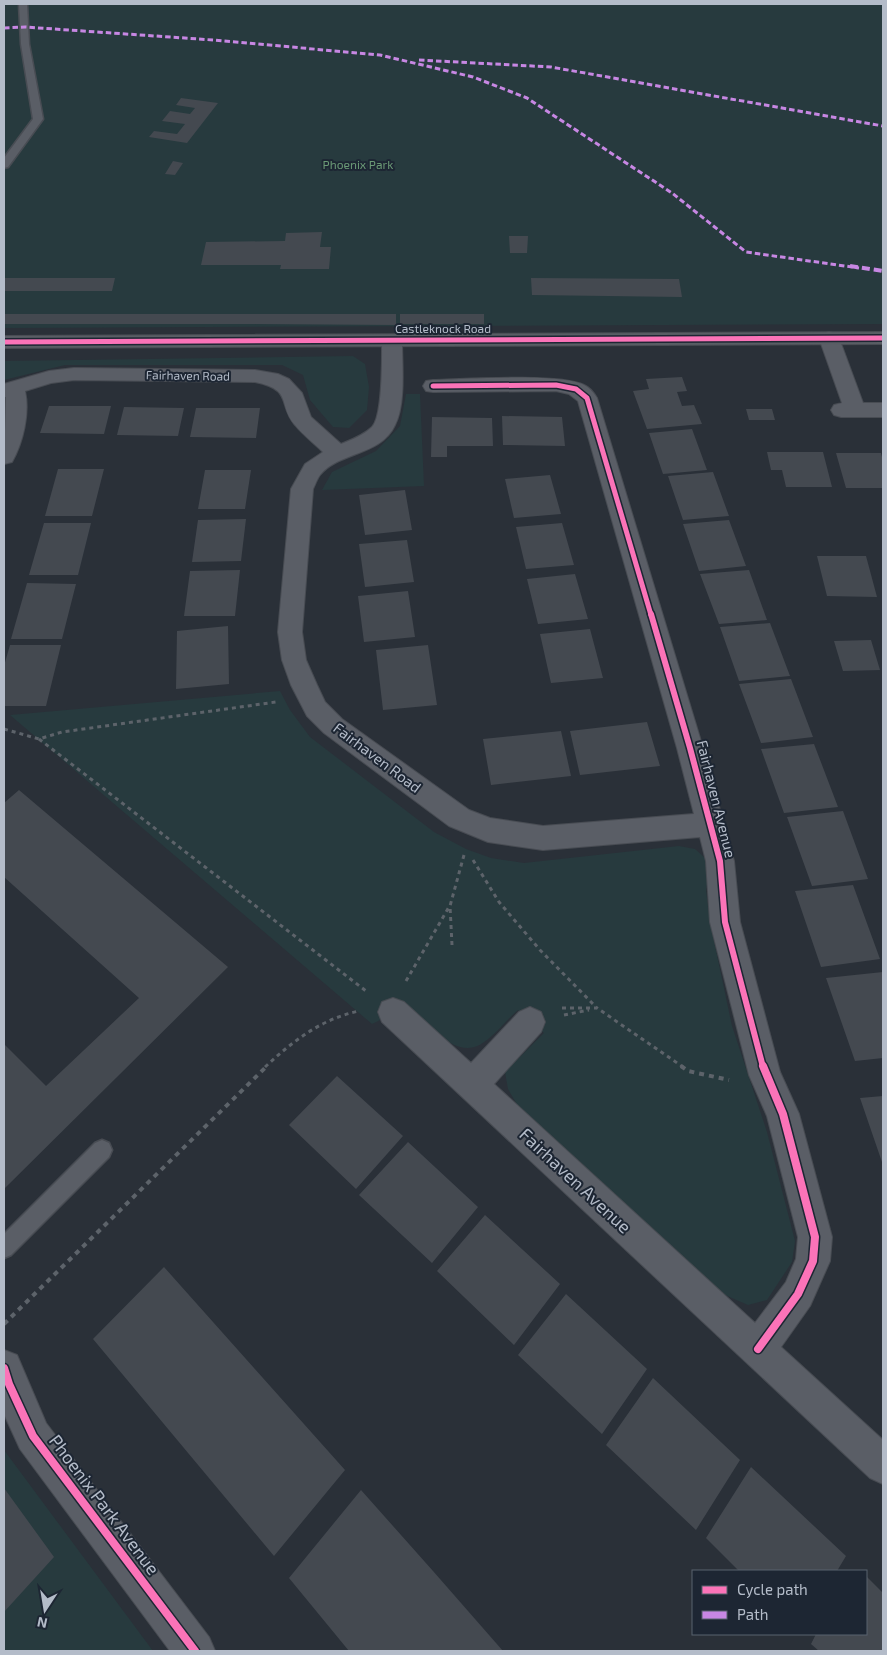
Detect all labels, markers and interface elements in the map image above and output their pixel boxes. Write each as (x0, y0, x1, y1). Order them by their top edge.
park label: Phoenix Park (323, 157, 393, 171)
street label: Castleknock Road (395, 321, 491, 335)
street label: Fairhaven Road (146, 367, 230, 383)
street label: Fairhaven Road (330, 718, 425, 796)
street label: Fairhaven Avenue (694, 738, 740, 859)
street label: Fairhaven Avenue (515, 1123, 636, 1238)
street label: Phoenix Park Avenue (45, 1430, 165, 1579)
legend (692, 1570, 867, 1635)
text: Cycle path (737, 1580, 808, 1598)
north arrow (20, 1585, 70, 1635)
text: Path (737, 1605, 768, 1623)
text: N (35, 1614, 49, 1633)

